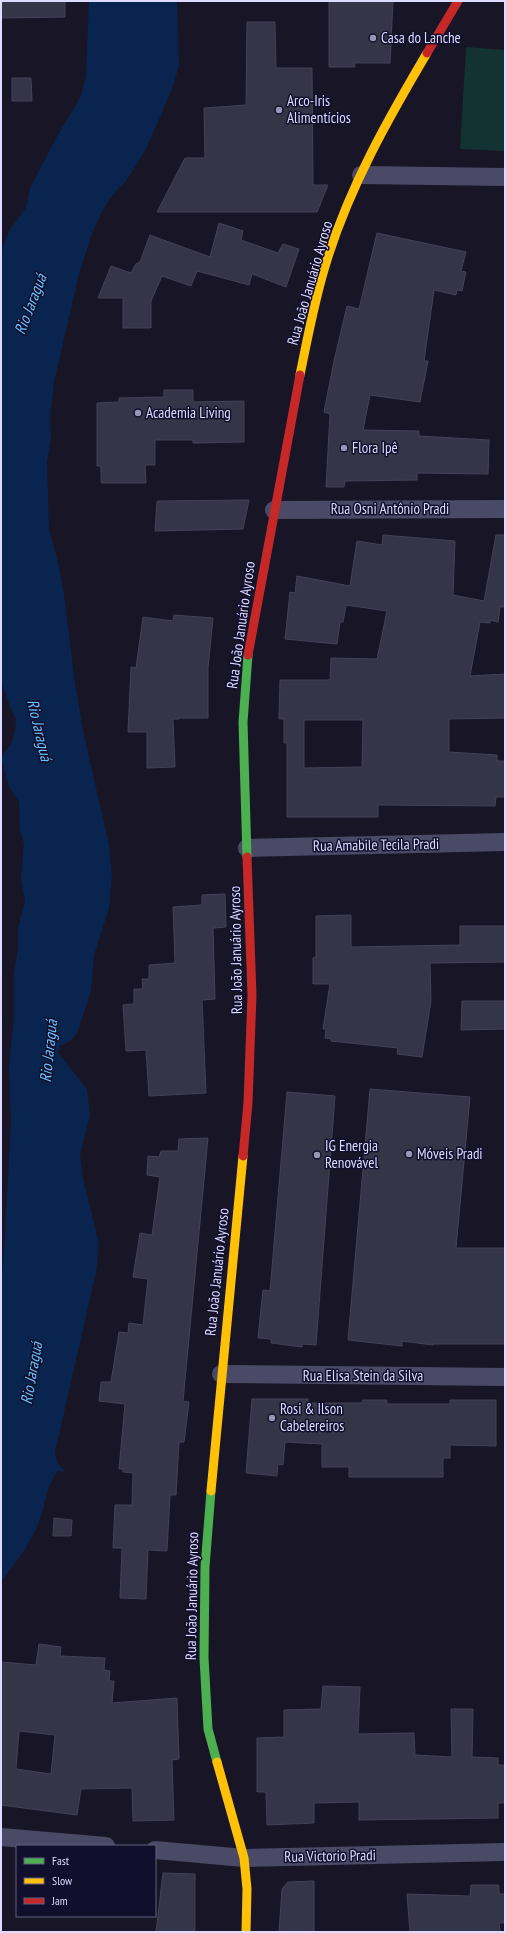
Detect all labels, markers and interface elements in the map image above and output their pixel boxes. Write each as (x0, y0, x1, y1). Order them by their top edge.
place label: Casa do Lanche (381, 28, 461, 47)
marker: Casa do Lanche (368, 33, 378, 43)
place label: Arco-Iris Alimentícios (287, 91, 351, 127)
marker: Arco-Iris Alimentícios (274, 105, 284, 115)
street label: Rua João Januário Ayroso (283, 219, 336, 347)
water label: Rio Jaraguá (9, 270, 51, 337)
place label: Academia Living (146, 403, 231, 422)
marker: Academia Living (133, 408, 143, 418)
place label: Flora Ipê (352, 438, 398, 457)
marker: Flora Ipê (339, 443, 349, 453)
street label: Rua Osni Antônio Pradi (331, 499, 449, 518)
street label: Rua João Januário Ayroso (222, 560, 259, 690)
water label: Rio Jaraguá (23, 697, 57, 764)
street label: Rua Amabile Tecila Pradi (313, 834, 439, 855)
street label: Rua João Januário Ayroso (225, 886, 246, 1014)
water label: Rio Jaraguá (35, 1017, 61, 1083)
place label: IG Energia Renovável (325, 1136, 379, 1172)
place label: Móveis Pradi (417, 1144, 483, 1163)
marker: Móveis Pradi (404, 1149, 414, 1159)
marker: IG Energia Renovável (312, 1150, 322, 1160)
street label: Rua João Januário Ayroso (200, 1207, 233, 1337)
water label: Rio Jaraguá (16, 1339, 47, 1406)
street label: Rua Elisa Stein da Silva (303, 1366, 423, 1385)
place label: Rosi & Ilson Cabelereiros (280, 1399, 344, 1435)
marker: Rosi & Ilson Cabelereiros (267, 1413, 277, 1423)
street label: Rua João Januário Ayroso (181, 1532, 202, 1660)
legend (16, 1845, 156, 1917)
street label: Rua Victorio Pradi (284, 1845, 376, 1866)
text: Fast (52, 1853, 70, 1868)
text: Slow (52, 1873, 73, 1888)
text: Jam (51, 1893, 68, 1908)

